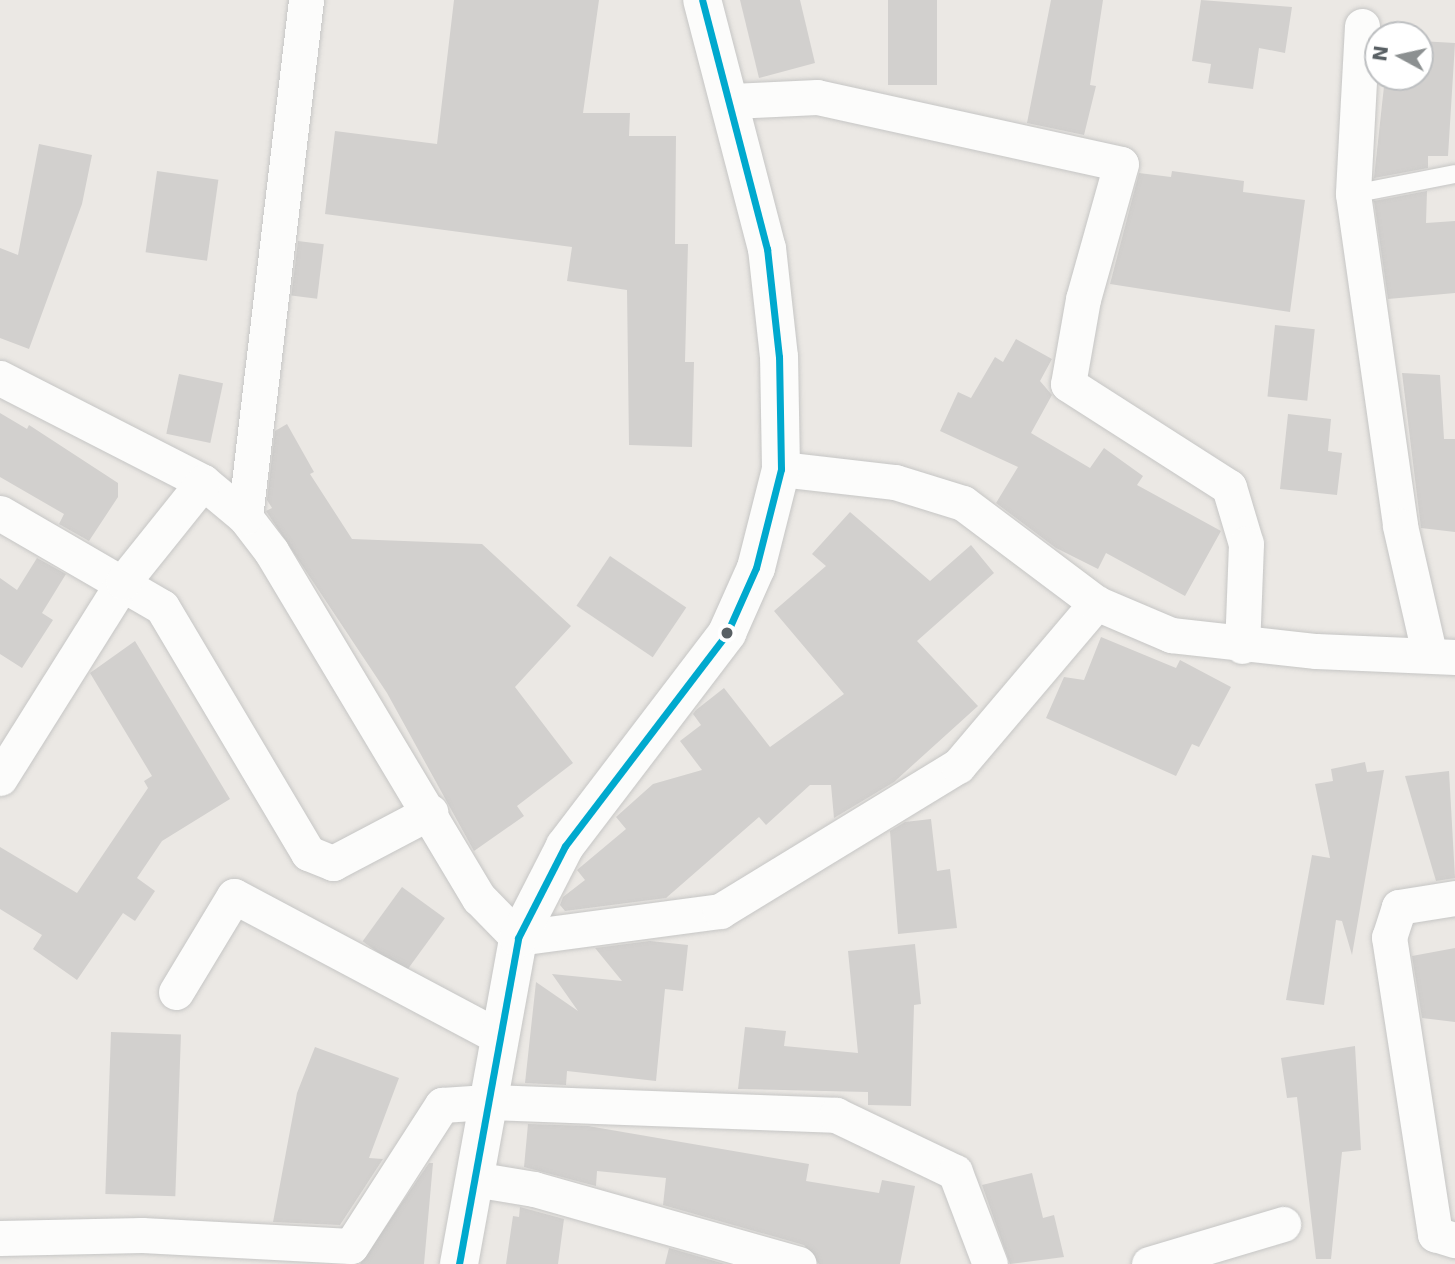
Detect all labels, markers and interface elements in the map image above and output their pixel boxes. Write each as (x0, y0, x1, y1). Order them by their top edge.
north arrow (1364, 21, 1434, 91)
text: N (1368, 44, 1392, 63)
unlabelled marker (720, 626, 734, 640)

